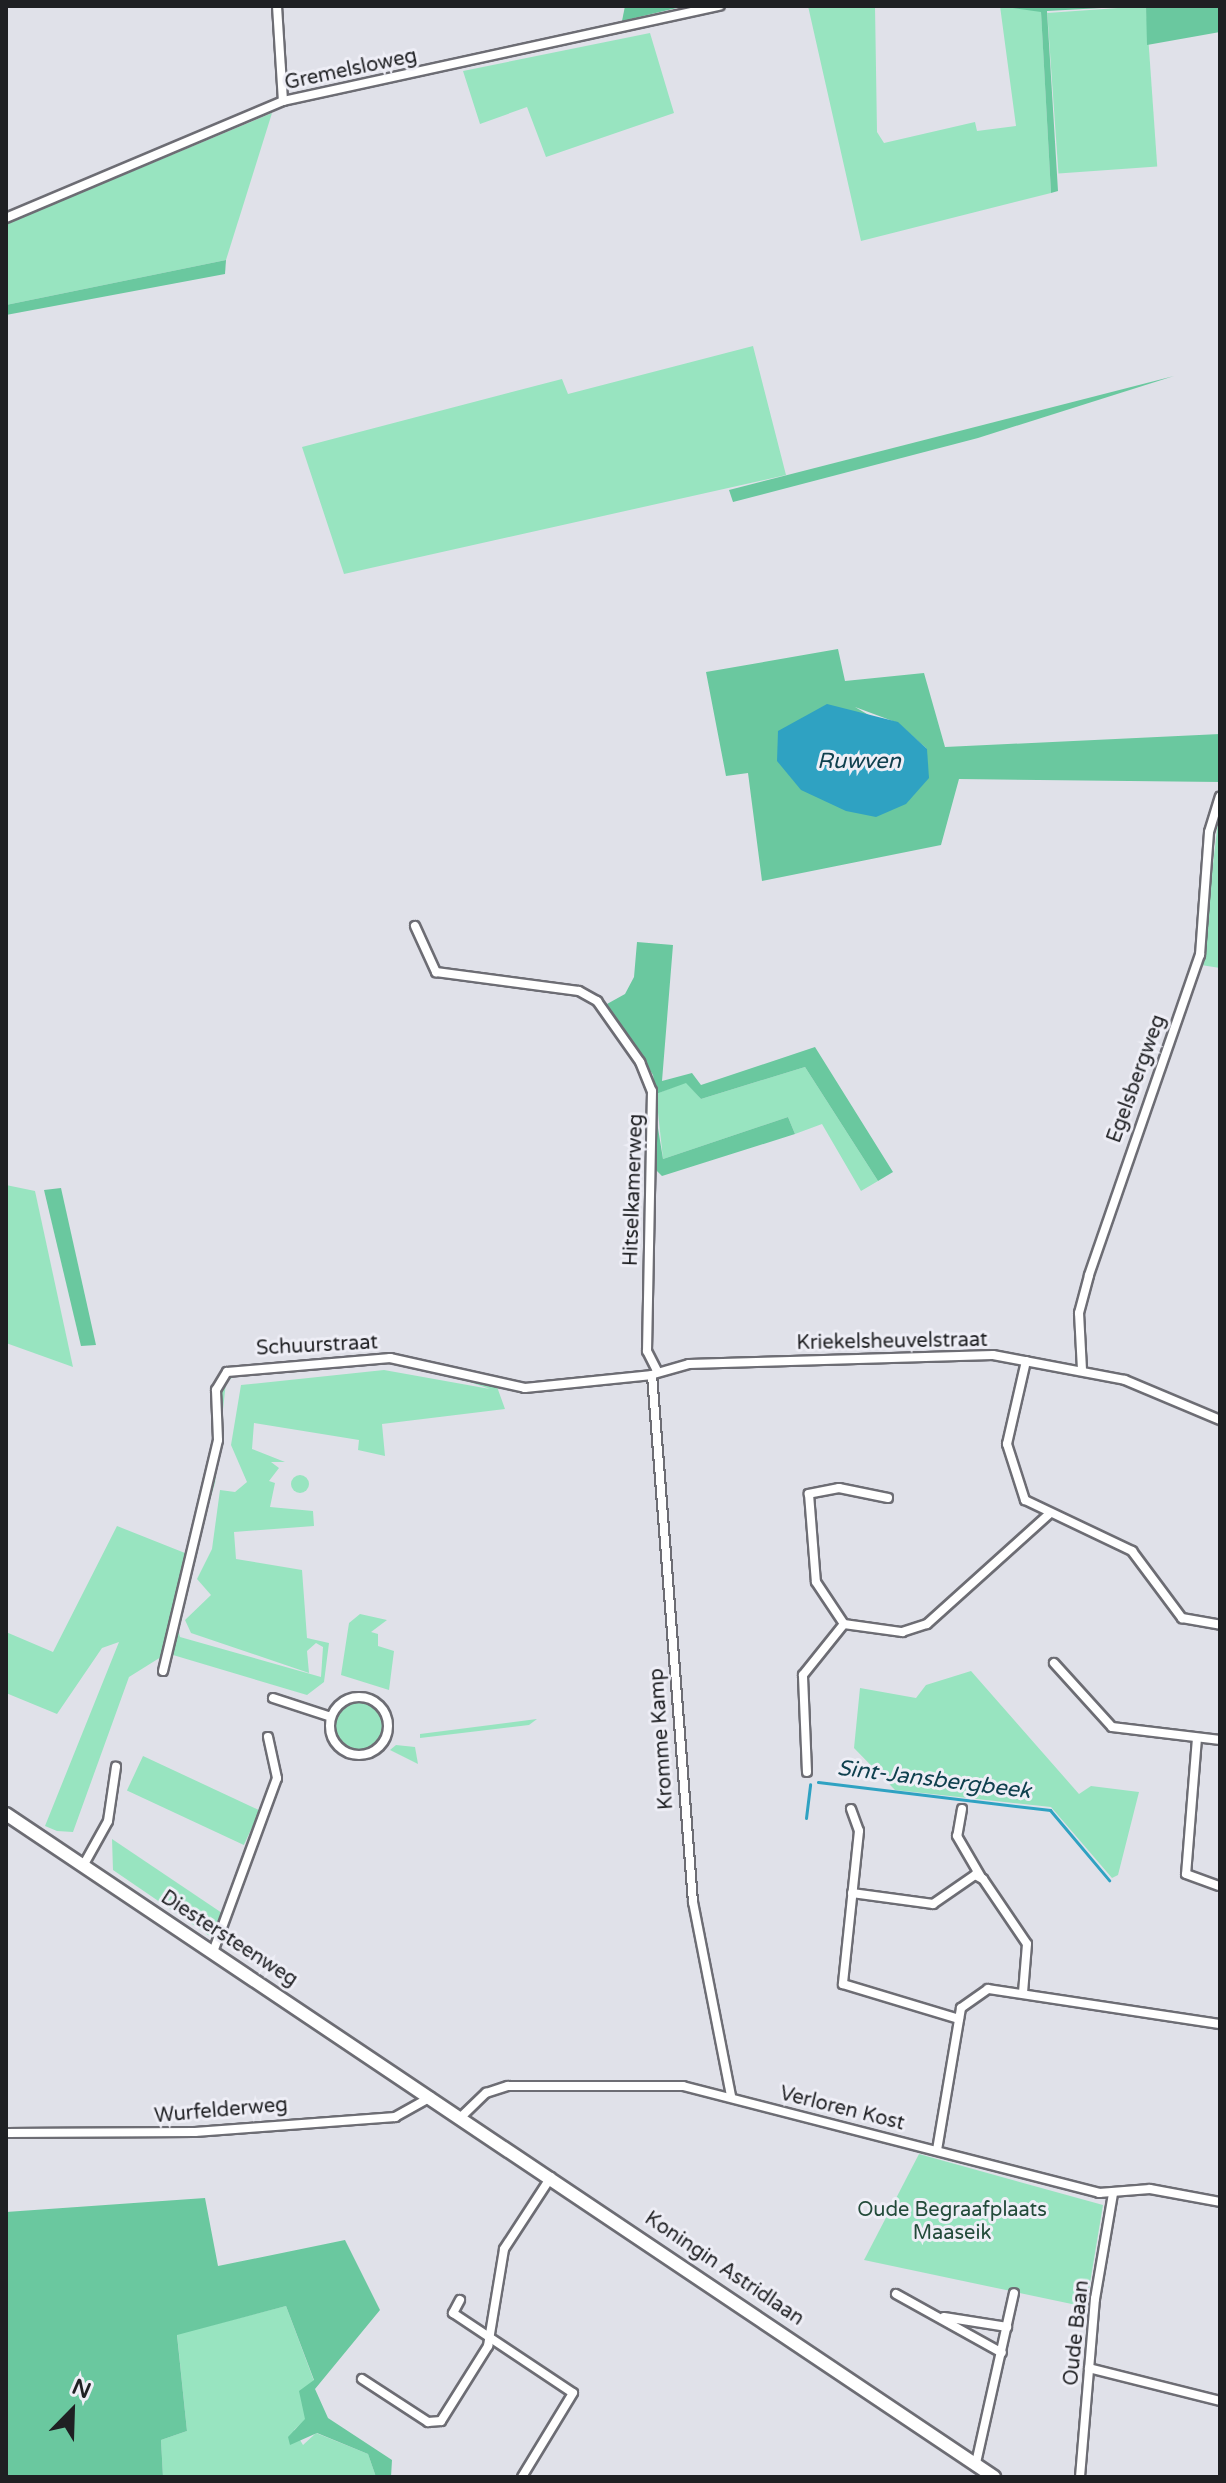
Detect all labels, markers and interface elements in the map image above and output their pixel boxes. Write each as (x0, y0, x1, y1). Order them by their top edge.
street label: Gremelsloweg (283, 44, 419, 96)
water label: Ruwven (817, 749, 901, 775)
street label: Egelsbergweg (1103, 1012, 1171, 1146)
street label: Hitselkamerweg (619, 1113, 649, 1267)
street label: Kriekelsheuvelstraat (796, 1328, 988, 1356)
street label: Schuurstraat (256, 1331, 378, 1361)
street label: Kromme Kamp (645, 1667, 679, 1811)
water label: Sint-Jansbergbeek (836, 1755, 1032, 1805)
street label: Diestersteenweg (156, 1886, 302, 1992)
street label: Verloren Kost (777, 2082, 907, 2136)
street label: Wurfelderweg (153, 2093, 289, 2129)
park label: Oude Begraafplaats Maaseik (857, 2198, 1047, 2245)
street label: Koningin Astridlaan (640, 2207, 808, 2331)
street label: Oude Baan (1060, 2279, 1094, 2387)
north arrow (32, 2371, 112, 2451)
text: N (68, 2373, 95, 2404)

